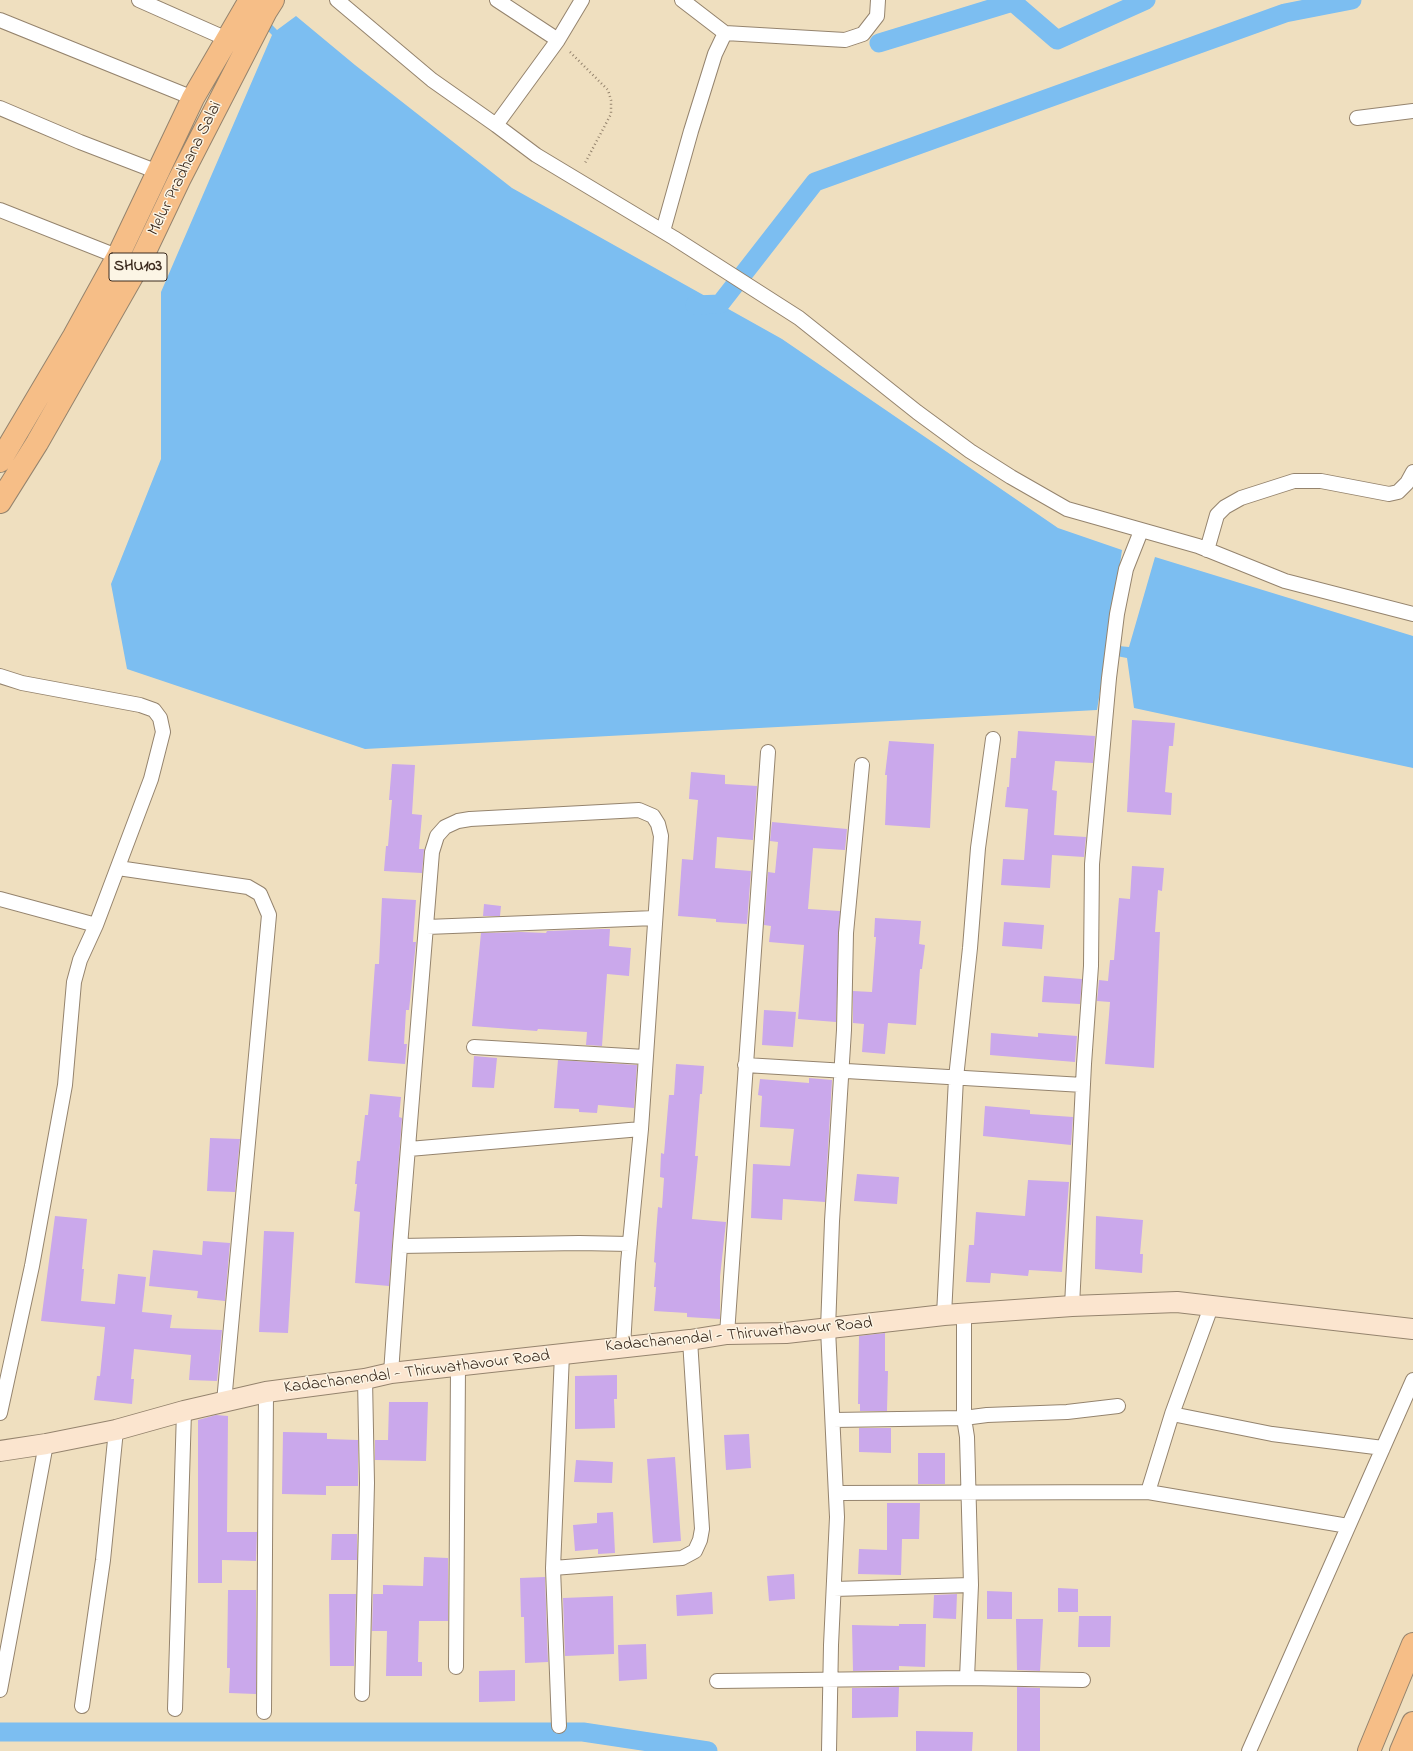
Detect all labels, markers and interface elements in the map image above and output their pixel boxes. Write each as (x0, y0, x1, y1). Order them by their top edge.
street label: Melur Pradhana Salai (145, 98, 227, 240)
road number: SHU103 (109, 253, 167, 281)
street label: Kadachanendal - Thiruvathavour Road (605, 1314, 873, 1358)
street label: Kadachanendal - Thiruvathavour Road (283, 1347, 551, 1399)

